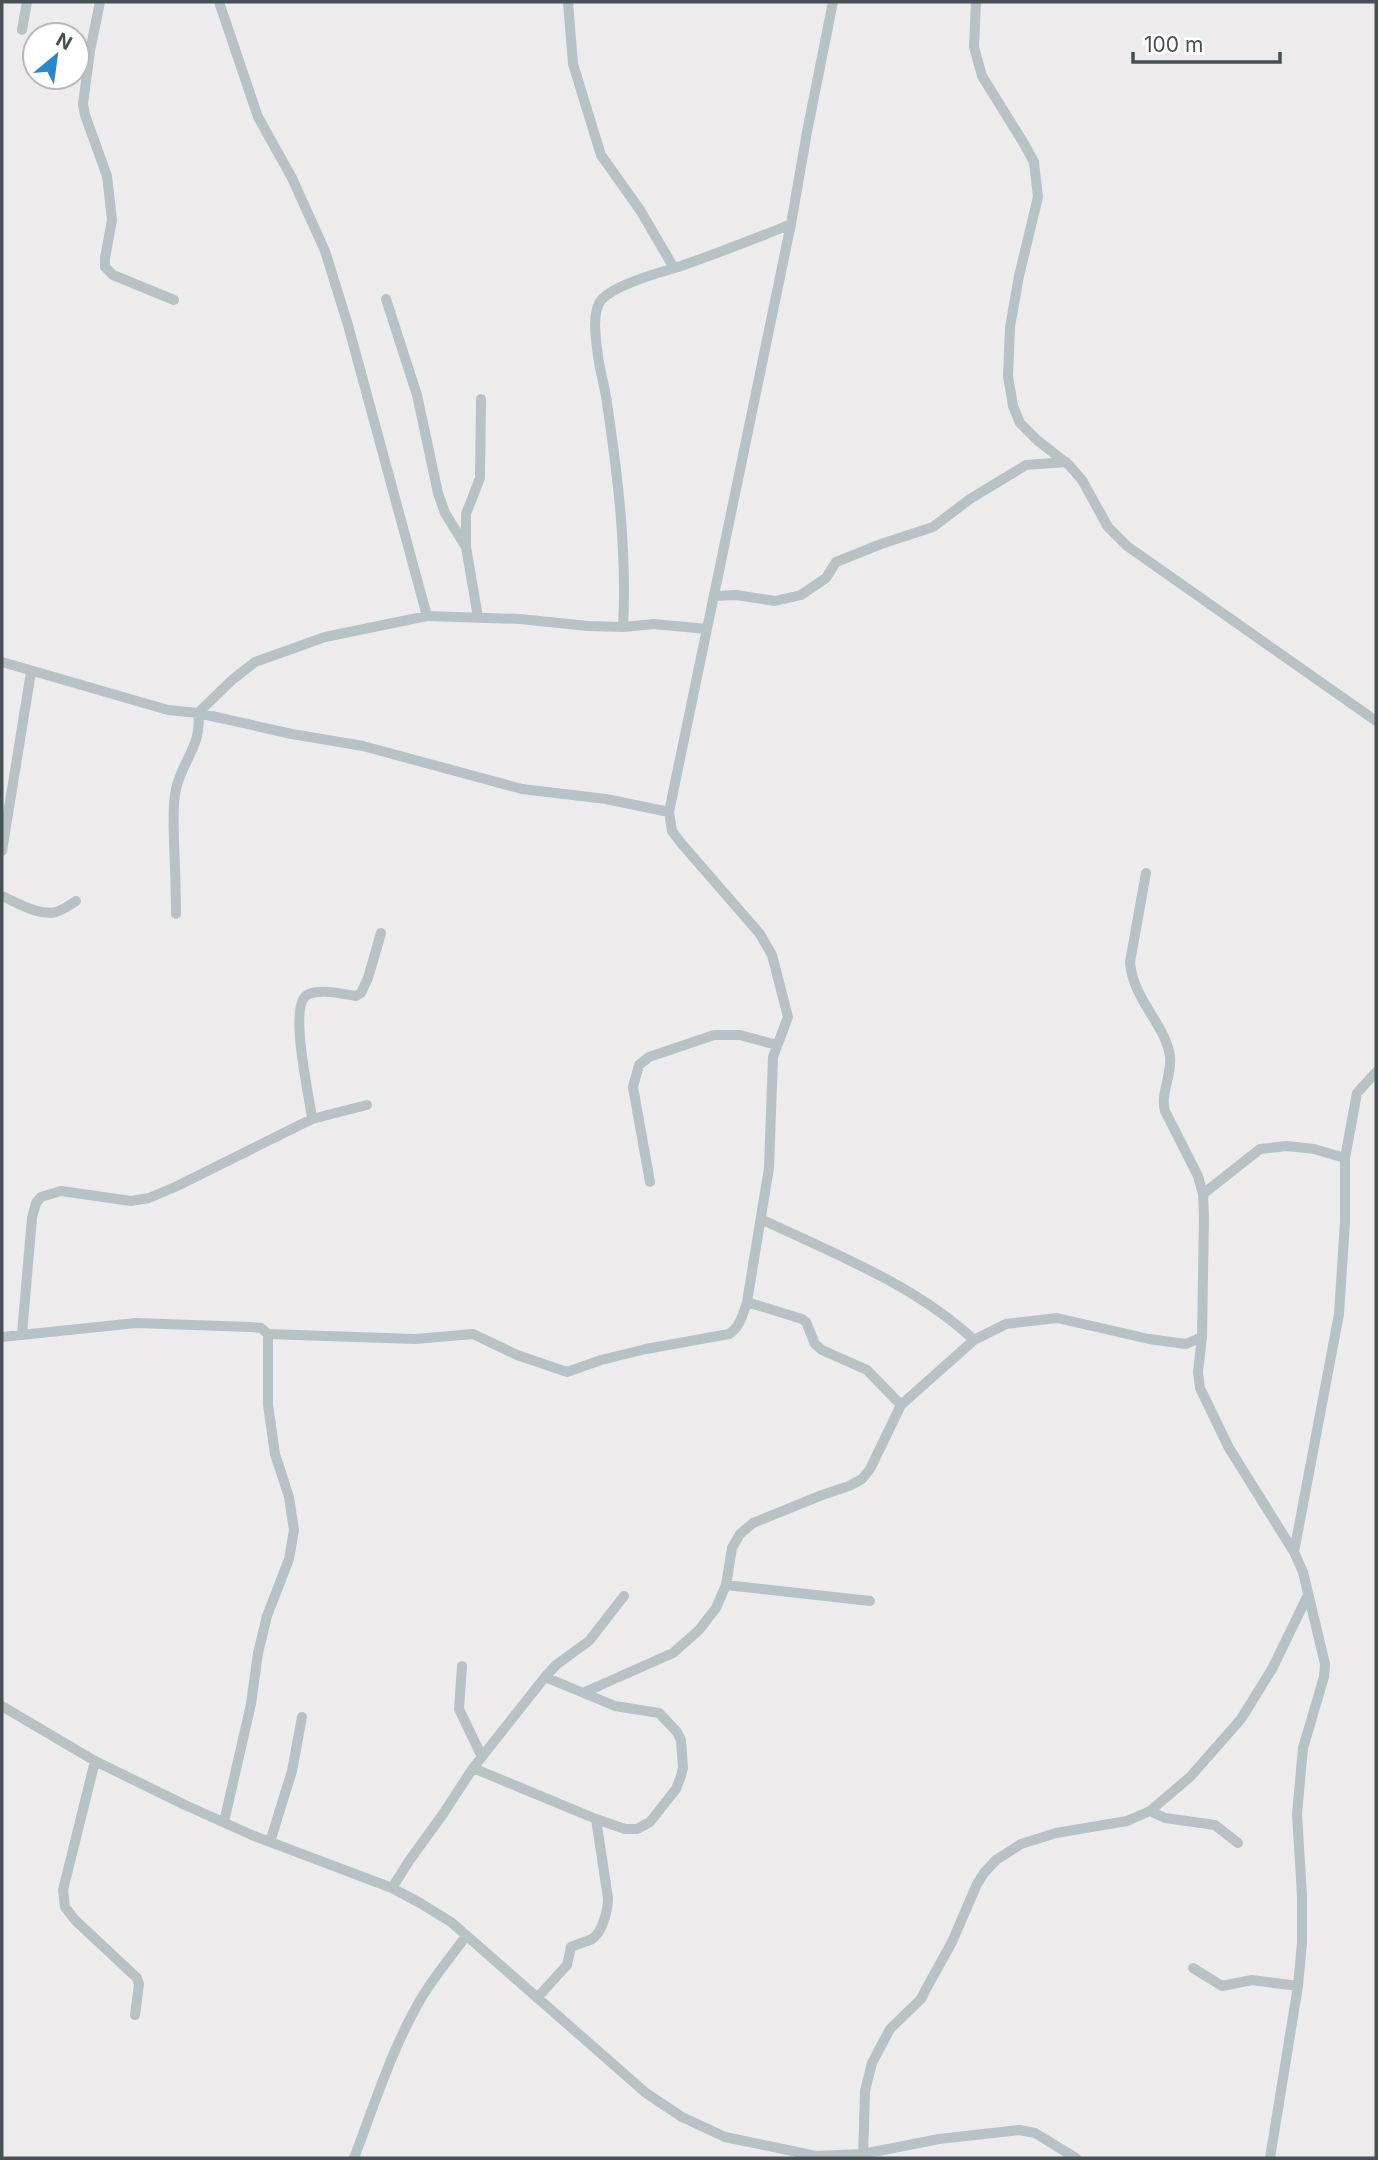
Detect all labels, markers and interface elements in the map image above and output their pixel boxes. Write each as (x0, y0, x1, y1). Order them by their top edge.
north arrow (21, 21, 91, 91)
scale bar (1133, 21, 1280, 65)
text: N (52, 28, 76, 55)
text: 100 m (1144, 32, 1203, 57)

